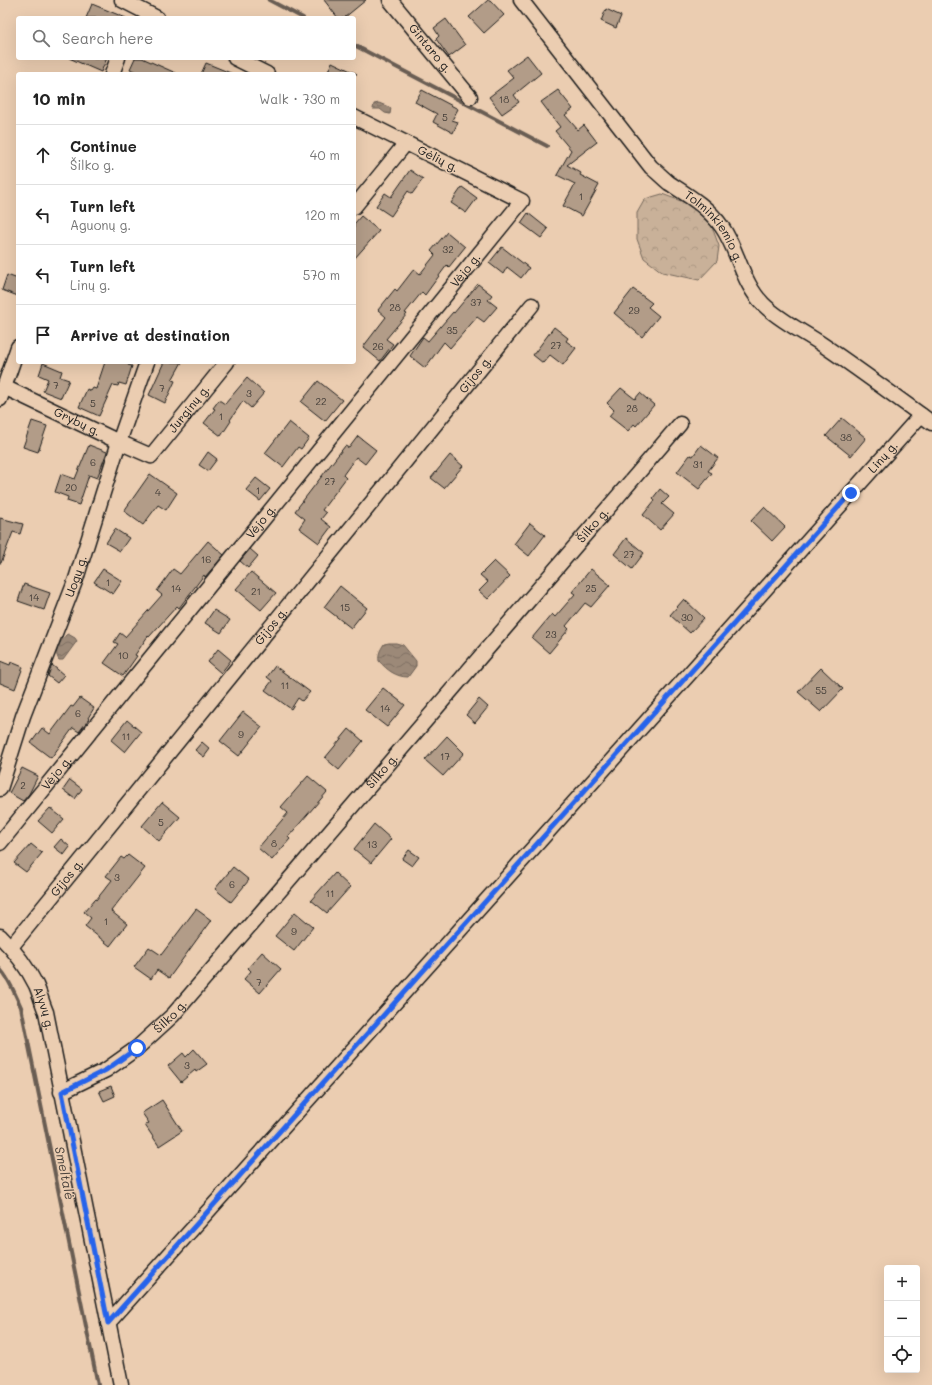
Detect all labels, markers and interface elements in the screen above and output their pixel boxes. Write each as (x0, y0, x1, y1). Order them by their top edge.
search box (16, 16, 356, 60)
street label: Gintaro g. (406, 20, 456, 76)
icon: search (30, 27, 52, 49)
text: Search here (62, 28, 153, 48)
text: 10 min (32, 87, 86, 109)
text: Walk · 730 m (259, 90, 340, 107)
house number: 18 (499, 92, 509, 106)
house number: 5 (442, 110, 448, 124)
text: Continue (70, 136, 137, 156)
street label: Gėlių g. (415, 141, 462, 175)
icon: ahead (32, 144, 54, 166)
text: 40 m (310, 146, 340, 163)
text: Šilko g. (70, 156, 115, 173)
street label: Tolminkiemio g. (682, 186, 748, 265)
house number: 1 (579, 189, 583, 203)
text: Turn left (70, 196, 135, 216)
icon: left (32, 204, 54, 226)
text: 120 m (304, 206, 340, 223)
text: Aguonų g. (70, 216, 131, 233)
house number: 32 (442, 242, 454, 256)
street label: Vėjo g. (446, 249, 484, 290)
text: Turn left (70, 256, 135, 276)
icon: left (32, 264, 54, 286)
text: 570 m (303, 266, 340, 283)
text: Linų g. (70, 276, 111, 293)
house number: 37 (470, 295, 482, 309)
house number: 28 (389, 300, 401, 314)
house number: 29 (628, 303, 640, 317)
house number: 35 (446, 323, 458, 337)
icon: arrive (32, 324, 54, 346)
text: Arrive at destination (70, 325, 230, 345)
house number: 27 (550, 338, 562, 352)
house number: 26 (372, 339, 384, 353)
street label: Gijos g. (455, 352, 495, 396)
house number: 7 (53, 378, 59, 392)
house number: 7 (159, 381, 165, 395)
street label: Jurginų g. (164, 381, 213, 436)
house number: 3 (246, 386, 252, 400)
house number: 22 (315, 394, 327, 408)
house number: 5 (90, 396, 96, 410)
house number: 28 (626, 401, 638, 415)
street label: Grybų g. (52, 403, 103, 439)
house number: 1 (219, 409, 223, 423)
house number: 38 (840, 430, 852, 444)
street label: Linų g. (864, 437, 901, 476)
house number: 6 (90, 455, 96, 469)
house number: 31 (693, 457, 703, 471)
house number: 27 (324, 474, 336, 488)
house number: 20 (65, 480, 77, 494)
house number: 1 (256, 483, 260, 497)
route end (842, 484, 860, 502)
house number: 4 (155, 485, 161, 499)
street label: Vėjo g. (242, 501, 279, 542)
street label: Šilko g. (573, 504, 612, 546)
house number: 27 (623, 547, 635, 561)
house number: 16 (201, 552, 211, 566)
street label: Uogų g. (61, 553, 90, 599)
house number: 1 (106, 575, 110, 589)
house number: 14 (171, 581, 181, 595)
house number: 25 (585, 581, 597, 595)
house number: 21 (251, 584, 261, 598)
house number: 14 (29, 590, 39, 604)
house number: 15 (340, 600, 350, 614)
street label: Gijos g. (250, 604, 291, 648)
house number: 30 (681, 610, 693, 624)
house number: 23 (545, 627, 557, 641)
house number: 10 (118, 648, 128, 662)
house number: 11 (281, 678, 289, 692)
house number: 55 (815, 683, 827, 697)
house number: 14 (380, 701, 390, 715)
house number: 6 (75, 706, 81, 720)
house number: 9 (238, 727, 244, 741)
house number: 11 (122, 729, 130, 743)
house number: 17 (440, 749, 450, 763)
street label: Šilko g. (362, 750, 401, 792)
street label: Vėjo g. (37, 752, 75, 793)
house number: 2 (20, 778, 26, 792)
house number: 5 (158, 815, 164, 829)
house number: 8 (271, 836, 277, 850)
house number: 13 (367, 837, 377, 851)
street label: Gijos g. (46, 855, 86, 899)
house number: 3 (114, 870, 120, 884)
house number: 6 (229, 877, 235, 891)
house number: 11 (326, 886, 334, 900)
house number: 1 (104, 914, 108, 928)
house number: 9 (291, 924, 297, 938)
house number: 7 (256, 975, 262, 989)
street label: Alyvų g. (31, 984, 58, 1032)
street label: Šilko g. (150, 996, 190, 1036)
route start (128, 1039, 146, 1057)
house number: 3 (184, 1058, 190, 1072)
water label: Smeltalė (52, 1145, 79, 1201)
map controls (884, 1265, 920, 1373)
button: + (884, 1265, 920, 1301)
button: − (884, 1301, 920, 1337)
button: locate (884, 1337, 920, 1373)

